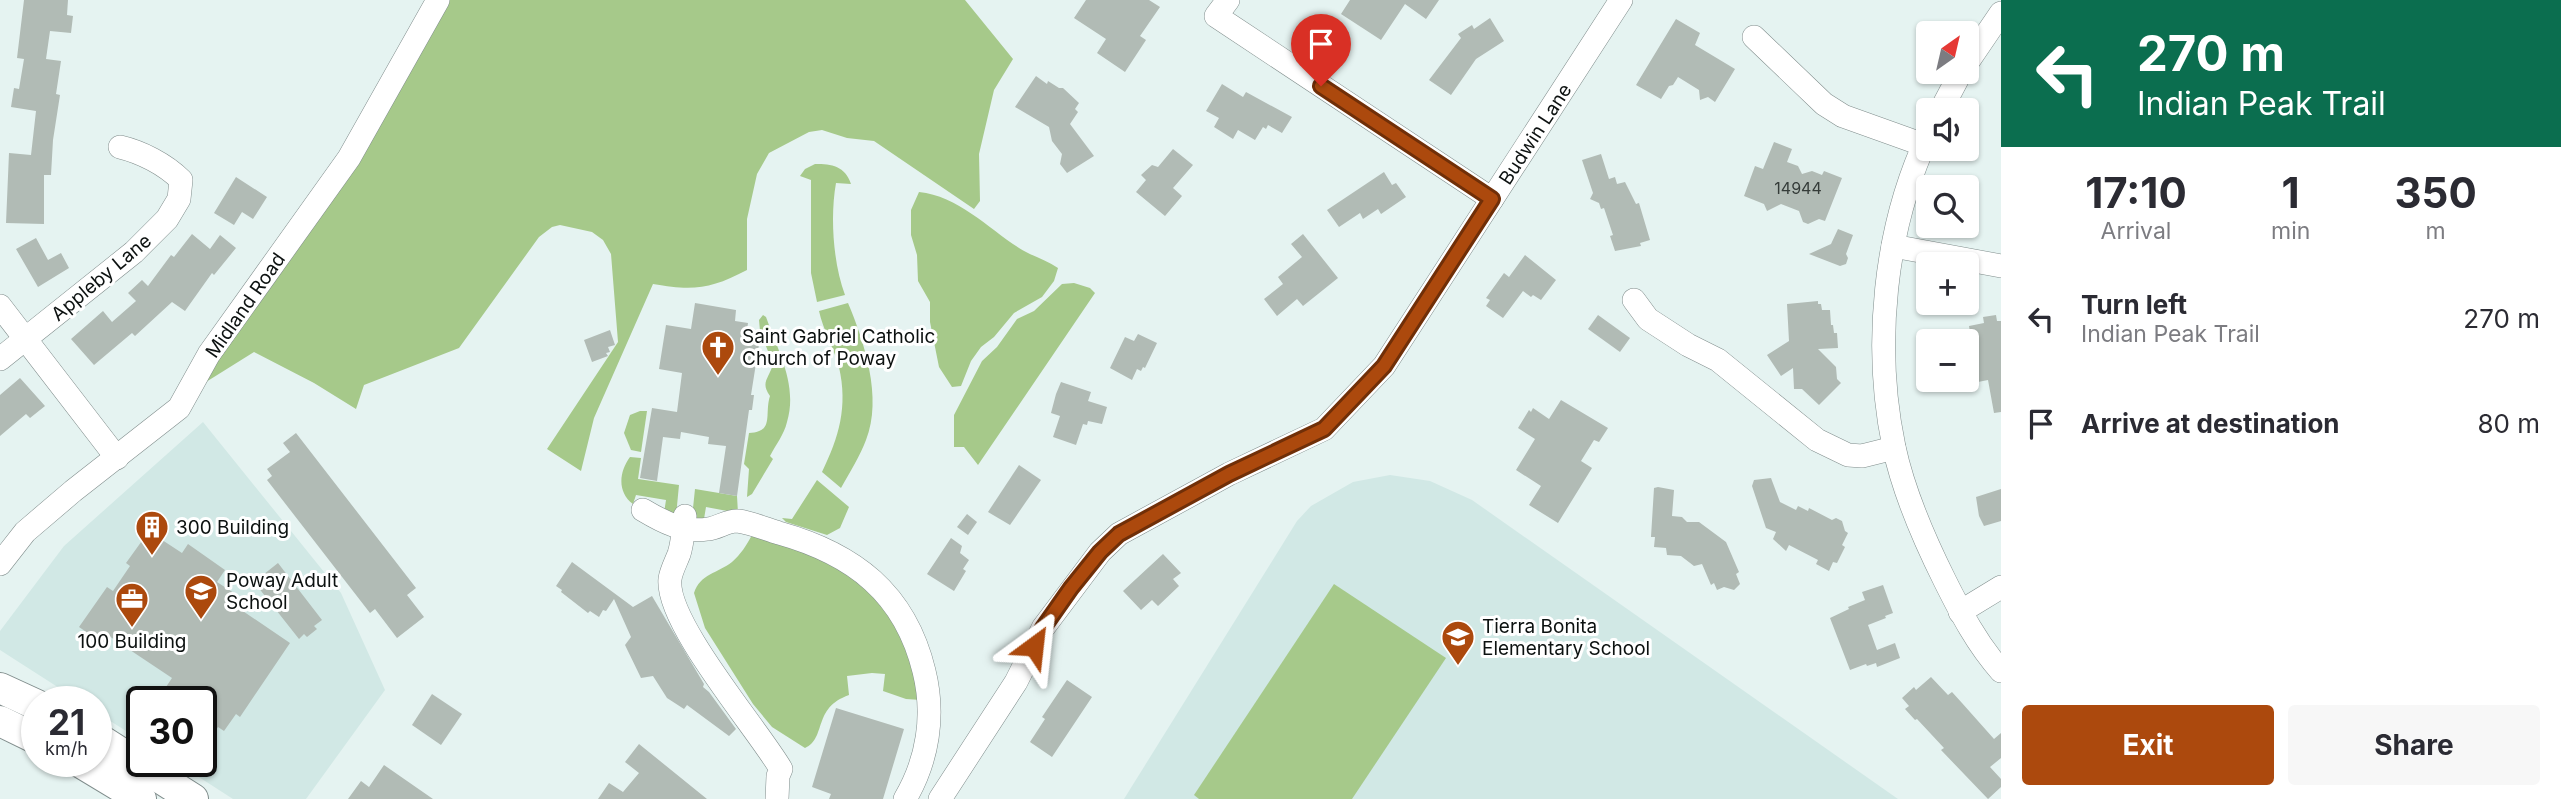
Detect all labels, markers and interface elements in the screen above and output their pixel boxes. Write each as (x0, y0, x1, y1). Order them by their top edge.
pin (1291, 14, 1351, 86)
north arrow (1916, 21, 1979, 84)
map controls (1916, 21, 1979, 392)
text: 270 m (2137, 24, 2285, 83)
icon: arrive (1302, 25, 1340, 63)
icon: left (2022, 28, 2113, 119)
street label: Budwin Lane (1494, 79, 1577, 189)
text: Indian Peak Trail (2137, 84, 2386, 123)
button: sound (1916, 98, 1979, 161)
text: 17:10 (2085, 167, 2187, 218)
text: 1 (2282, 167, 2300, 218)
text: 350 (2395, 167, 2477, 218)
button: search (1916, 175, 1979, 238)
house number: 14944 (1774, 178, 1822, 198)
text: Arrival (2101, 217, 2171, 245)
text: min (2271, 217, 2310, 245)
text: m (2426, 217, 2446, 245)
street label: Appleby Lane (47, 229, 156, 326)
street label: Midland Road (201, 248, 290, 362)
button: + (1916, 252, 1979, 315)
text: Turn left (2081, 289, 2187, 320)
icon: left (2022, 300, 2060, 338)
text: 270 m (2463, 303, 2540, 334)
text: Indian Peak Trail (2081, 320, 2260, 348)
place label: Saint Gabriel Catholic Church of Poway (742, 325, 935, 370)
church icon: Saint Gabriel Catholic Church of Poway (699, 328, 737, 377)
button: − (1916, 329, 1979, 392)
icon: arrive (2022, 405, 2060, 443)
text: Arrive at destination (2081, 408, 2340, 439)
text: 80 m (2477, 408, 2540, 439)
building icon: 300 Building (133, 508, 171, 557)
place label: 300 Building (176, 516, 289, 539)
place label: Poway Adult School (226, 569, 338, 614)
school or university icon: Poway Adult School (182, 572, 220, 621)
office icon: 100 Building (113, 580, 151, 629)
position arrow (997, 609, 1071, 683)
place label: Tierra Bonita Elementary School (1482, 615, 1650, 660)
school or university icon: Tierra Bonita Elementary School (1439, 618, 1477, 667)
place label: 100 Building (77, 630, 187, 653)
speed limit sign: 30 (126, 686, 217, 777)
text: 21 (48, 701, 85, 743)
button: Exit (2022, 705, 2274, 785)
button: Share (2288, 705, 2540, 785)
text: km/h (45, 738, 88, 759)

